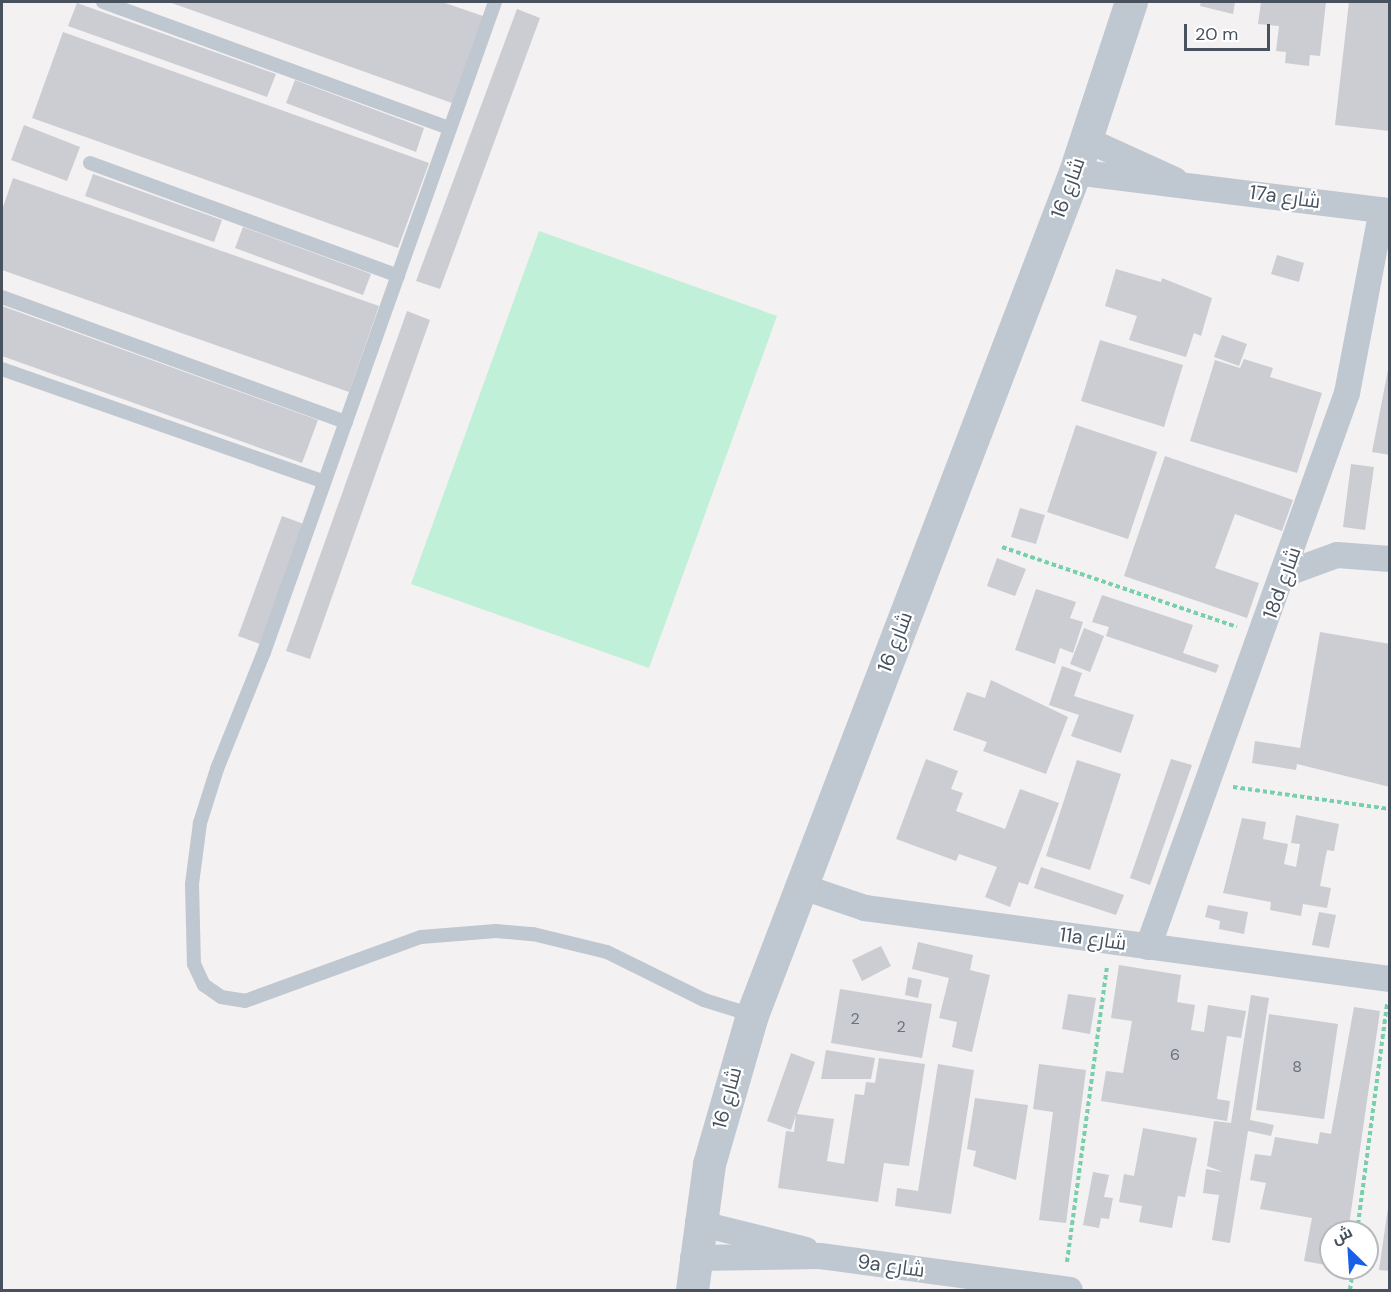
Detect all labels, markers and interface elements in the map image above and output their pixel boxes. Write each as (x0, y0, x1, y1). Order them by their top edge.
scale bar (1187, 12, 1272, 50)
text: 20 m (1195, 22, 1238, 46)
street label: شارع 16 (1046, 154, 1090, 222)
street label: 17a شارع (1248, 180, 1322, 214)
street label: 18d شارع (1258, 544, 1306, 622)
street label: شارع 16 (873, 608, 917, 676)
street label: 11a شارع (1058, 922, 1128, 956)
house number: 2 (850, 1009, 860, 1029)
house number: 2 (896, 1017, 906, 1037)
house number: 6 (1170, 1045, 1180, 1065)
house number: 8 (1292, 1057, 1302, 1077)
street label: شارع 16 (707, 1065, 747, 1131)
north arrow (1319, 1220, 1379, 1280)
text: ش (1328, 1221, 1356, 1249)
street label: 9a شارع (856, 1249, 926, 1283)

